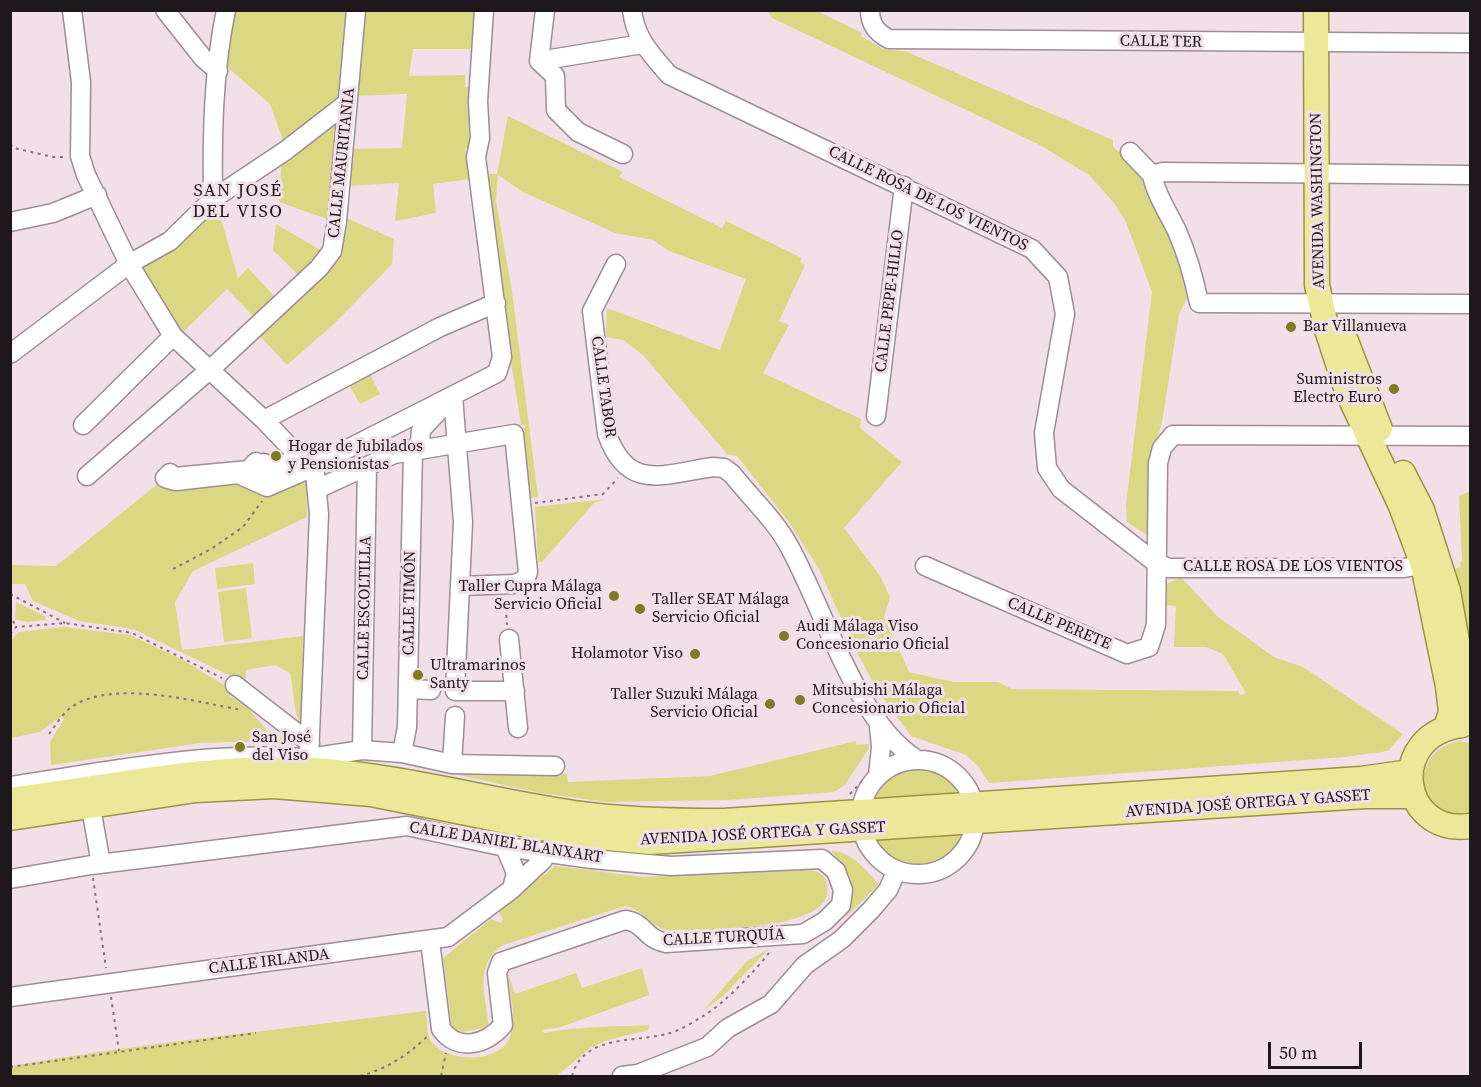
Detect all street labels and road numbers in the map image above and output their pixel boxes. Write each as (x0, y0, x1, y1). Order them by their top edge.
street label: CALLE TER (1120, 32, 1202, 52)
street label: CALLE MAURITANIA (325, 87, 359, 239)
street label: AVENIDA WASHINGTON (1307, 112, 1329, 290)
street label: CALLE ROSA DE LOS VIENTOS (825, 142, 1031, 256)
street label: CALLE PEPE-HILLO (872, 229, 908, 373)
street label: CALLE TABOR (586, 335, 620, 439)
street label: CALLE ESCOLTILLA (354, 536, 376, 680)
street label: CALLE TIMÓN (399, 550, 421, 656)
street label: CALLE ROSA DE LOS VIENTOS (1183, 557, 1403, 577)
street label: CALLE PERETE (1004, 594, 1114, 654)
street label: AVENIDA JOSÉ ORTEGA Y GASSET (1125, 786, 1371, 822)
street label: CALLE DANIEL BLANXART (408, 818, 604, 868)
street label: AVENIDA JOSÉ ORTEGA Y GASSET (640, 818, 886, 850)
street label: CALLE TURQUÍA (662, 925, 786, 951)
street label: CALLE IRLANDA (208, 945, 330, 979)

